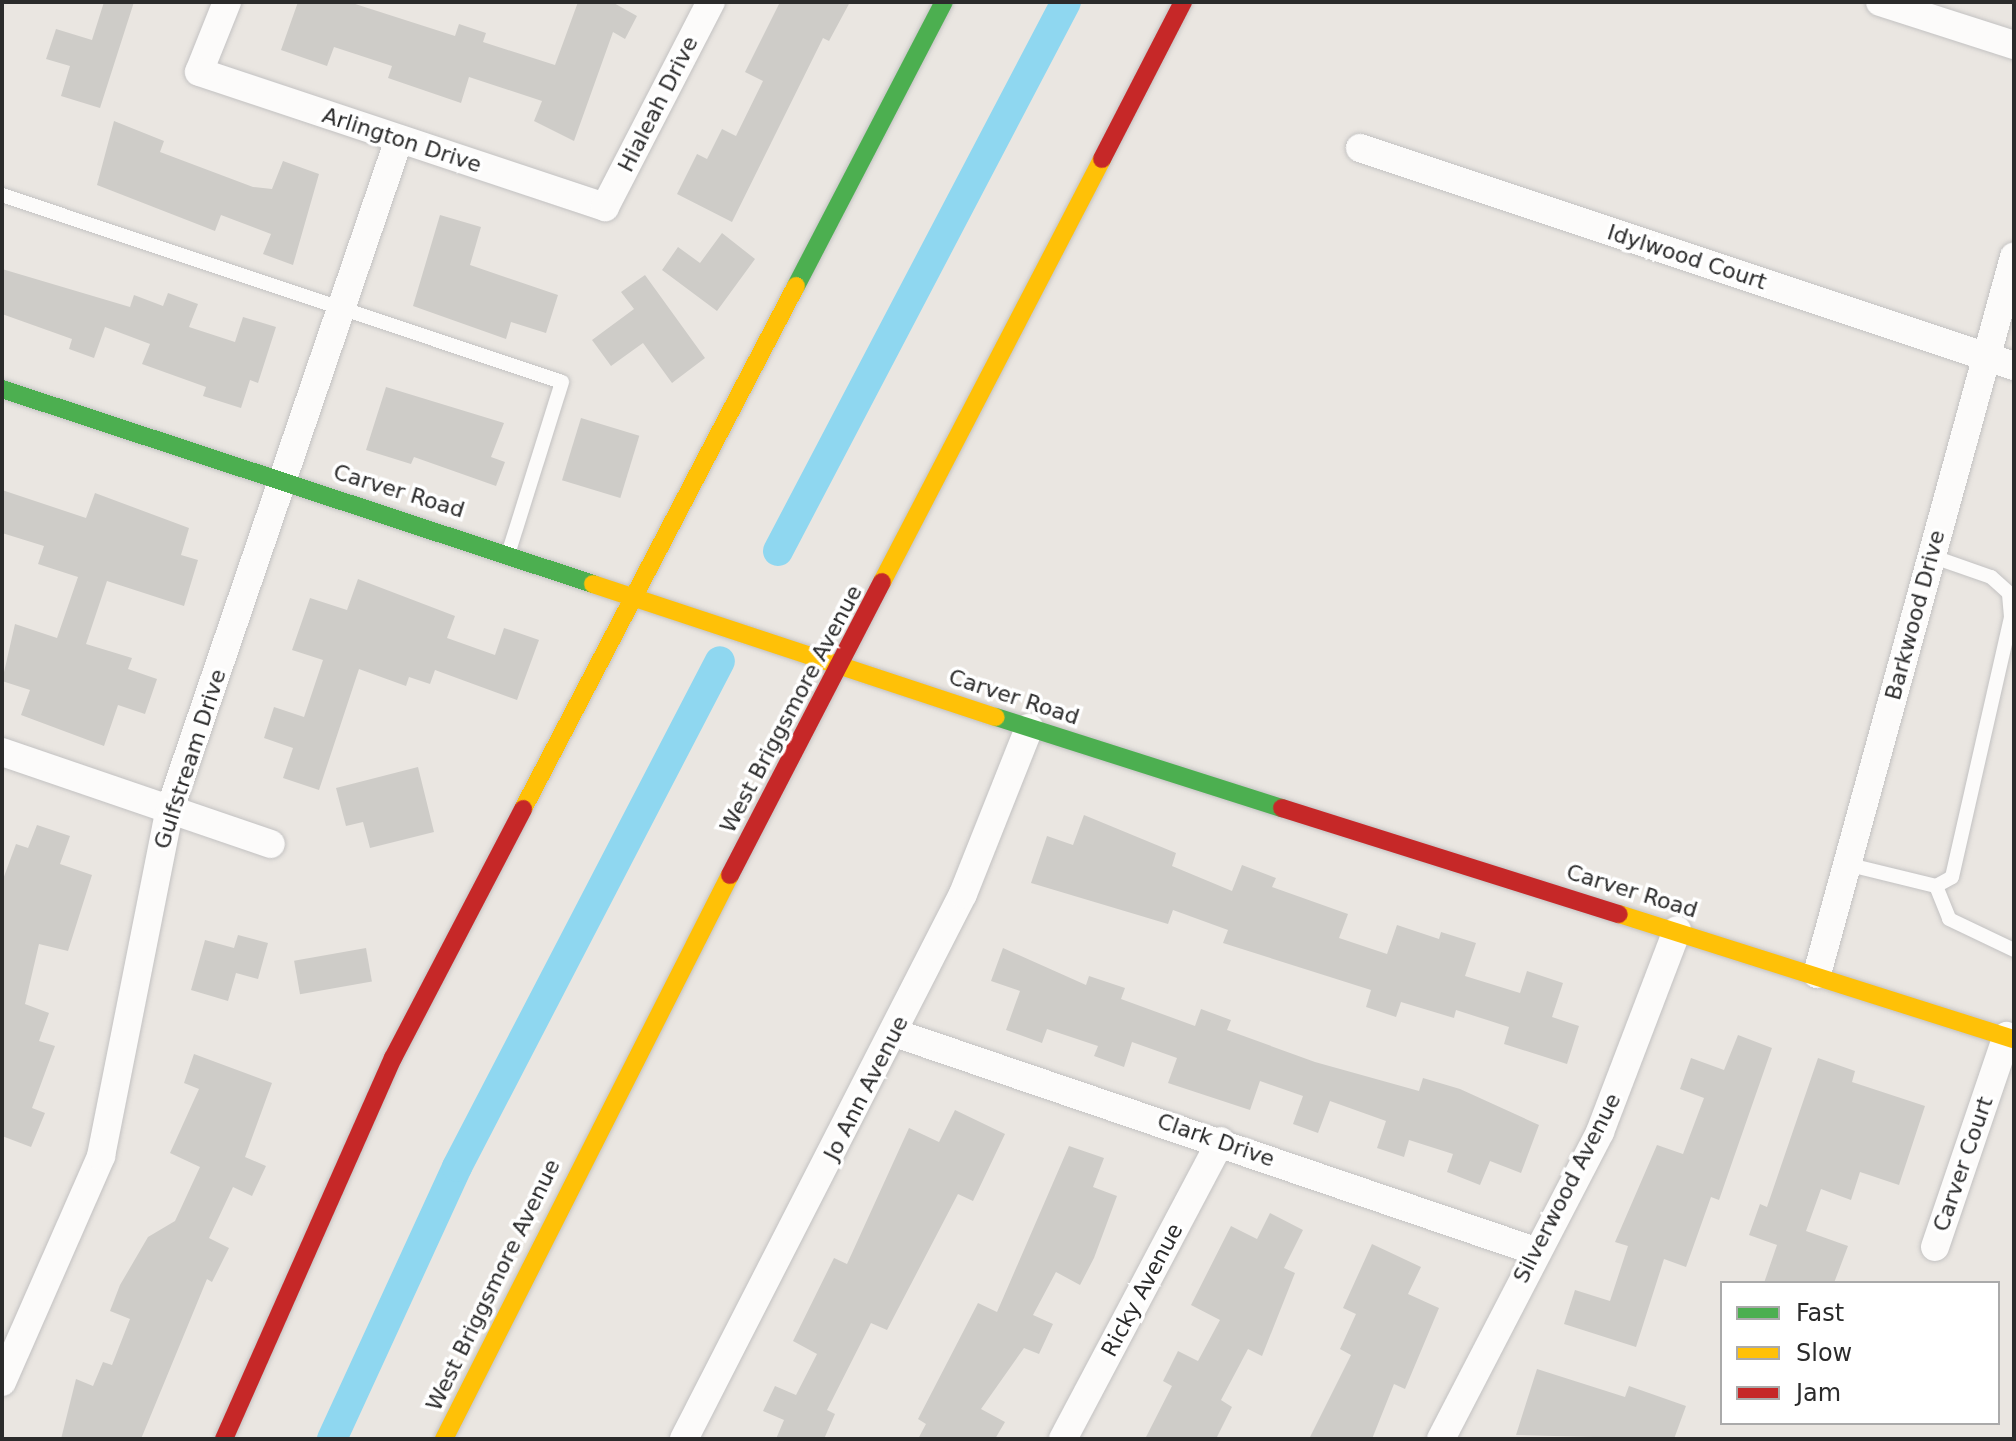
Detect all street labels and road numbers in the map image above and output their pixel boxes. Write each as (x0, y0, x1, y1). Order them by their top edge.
street label: Hialeah Drive (612, 32, 704, 176)
street label: Arlington Drive (319, 102, 485, 178)
street label: Idylwood Court (1604, 219, 1770, 295)
street label: Carver Road (330, 459, 468, 523)
street label: Barkwood Drive (1880, 527, 1950, 703)
street label: West Briggsmore Avenue (714, 581, 868, 837)
street label: Carver Road (945, 663, 1083, 731)
street label: Gulfstream Drive (148, 666, 232, 852)
street label: Carver Road (1563, 859, 1701, 923)
street label: Jo Ann Avenue (818, 1011, 914, 1165)
street label: Silverwood Avenue (1508, 1089, 1626, 1287)
street label: Carver Court (1928, 1093, 1998, 1235)
street label: Clark Drive (1154, 1108, 1278, 1172)
street label: West Briggsmore Avenue (421, 1155, 565, 1415)
street label: Ricky Avenue (1096, 1219, 1188, 1361)

